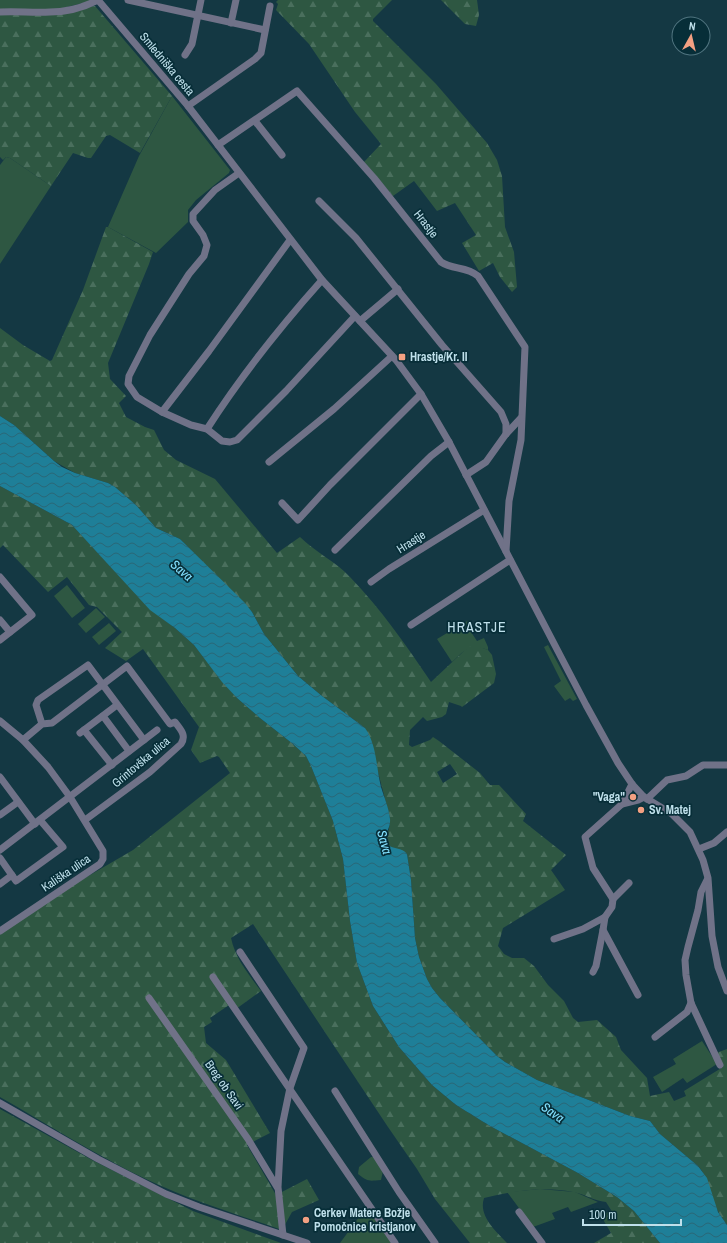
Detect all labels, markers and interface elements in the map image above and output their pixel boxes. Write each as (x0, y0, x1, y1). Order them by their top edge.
north arrow (671, 16, 711, 56)
text: N (688, 19, 697, 33)
street label: Smledniška cesta (136, 29, 198, 99)
street label: Hrastje (410, 207, 442, 241)
place label: Hrastje/Kr. II (410, 349, 468, 365)
marker: Hrastje/Kr. II (397, 352, 407, 362)
street label: Hrastje (394, 527, 428, 557)
water label: Sava (167, 556, 196, 585)
district label: HRASTJE (447, 618, 507, 636)
street label: Grintovška ulica (109, 733, 174, 791)
place label: "Vaga" (593, 789, 625, 805)
marker: "Vaga" (628, 792, 638, 802)
place label: Sv. Matej (649, 802, 691, 818)
marker: Sv. Matej (636, 805, 646, 815)
water label: Sava (373, 828, 396, 856)
street label: Kališka ulica (38, 850, 94, 895)
street label: Breg ob Savi (201, 1057, 247, 1113)
water label: Sava (538, 1098, 568, 1126)
scale bar (583, 1201, 681, 1227)
place label: Cerkev Matere Božje Pomočnice kristjanov (314, 1205, 416, 1235)
text: 100 m (589, 1207, 616, 1223)
marker: Cerkev Matere Božje Pomočnice kristjanov (301, 1215, 311, 1225)

